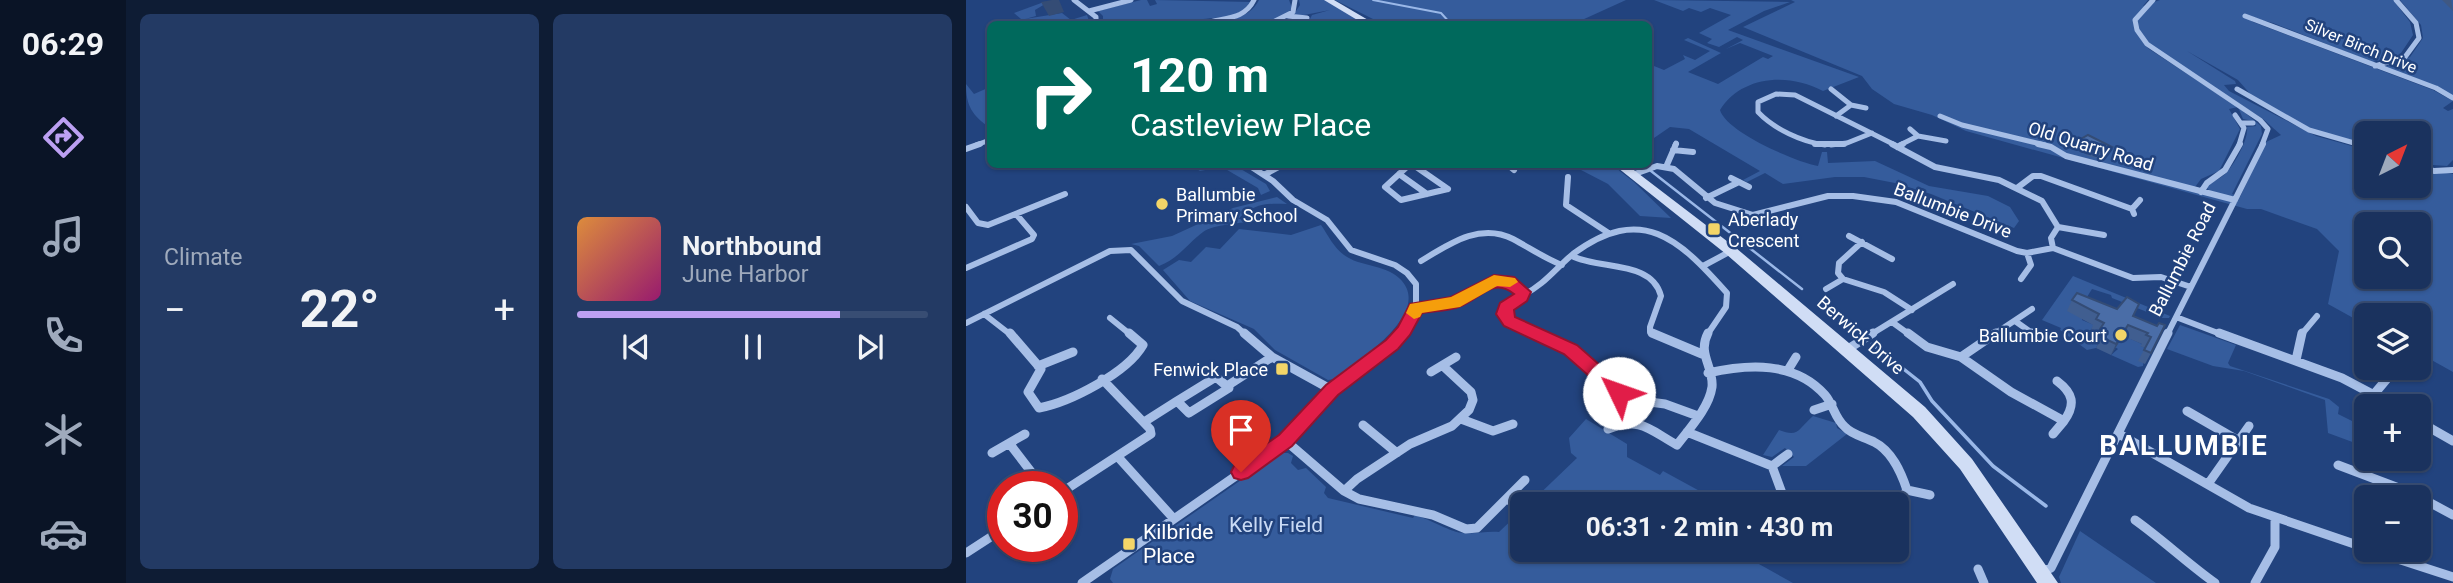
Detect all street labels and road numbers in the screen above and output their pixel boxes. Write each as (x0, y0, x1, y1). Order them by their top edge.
street label: Silver Birch Drive (2302, 15, 2420, 77)
street label: Old Quarry Road (2026, 117, 2156, 175)
street label: Ballumbie Drive (1891, 178, 2015, 242)
street label: Ballumbie Road (2144, 198, 2220, 320)
street label: Berwick Drive (1813, 292, 1909, 378)

